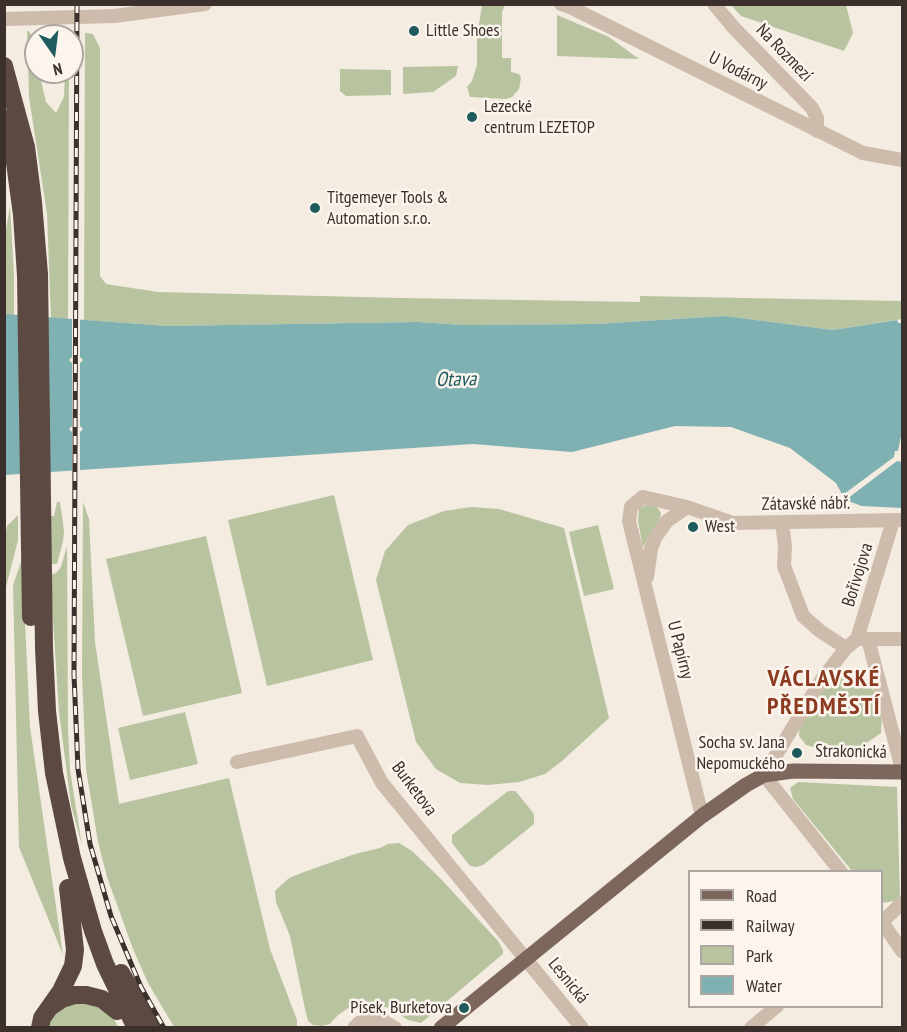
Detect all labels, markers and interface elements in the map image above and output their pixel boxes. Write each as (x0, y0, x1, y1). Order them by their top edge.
place label: Little Shoes (426, 20, 500, 42)
street label: Na Rozmezí (751, 20, 817, 86)
north arrow (24, 24, 84, 84)
marker: Little Shoes (407, 24, 421, 38)
street label: U Vodárny (705, 47, 771, 95)
text: N (51, 59, 64, 80)
place label: Lezecké centrum LEZETOP (484, 96, 595, 138)
marker: Lezecké centrum LEZETOP (465, 110, 479, 124)
place label: Titgemeyer Tools & Automation s.r.o. (327, 187, 448, 230)
marker: Titgemeyer Tools & Automation s.r.o. (308, 201, 322, 215)
water label: Otava (436, 368, 476, 392)
street label: Zátavské nábř. (762, 492, 850, 516)
place label: West (705, 516, 735, 538)
marker: West (686, 520, 700, 534)
street label: Bořivojova (838, 541, 878, 609)
street label: U Papírny (662, 619, 698, 681)
district label: VÁCLAVSKÉ PŘEDMĚSTÍ (767, 665, 881, 721)
place label: Socha sv. Jana Nepomuckého (696, 732, 785, 774)
street label: Strakonická (815, 741, 887, 763)
marker: Socha sv. Jana Nepomuckého (790, 746, 804, 760)
street label: Burketova (387, 758, 441, 820)
legend (688, 870, 883, 1008)
text: Road (746, 884, 777, 907)
text: Railway (746, 914, 795, 937)
text: Park (746, 944, 773, 967)
street label: Lesnická (543, 954, 593, 1008)
text: Water (746, 974, 782, 997)
place label: Písek, Burketova (350, 997, 452, 1019)
marker: Písek, Burketova (457, 1001, 471, 1015)

